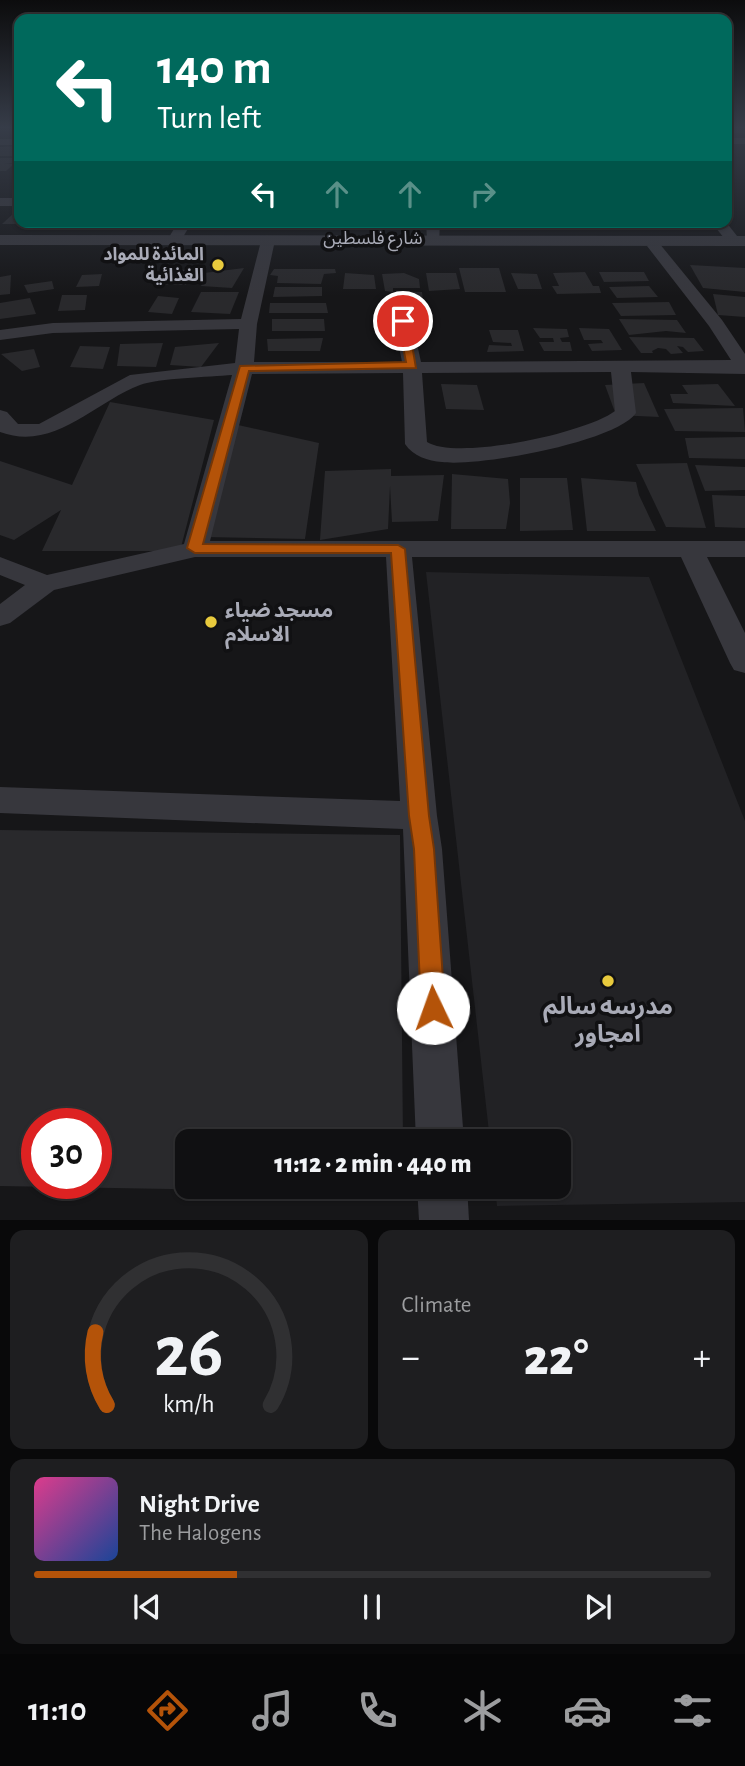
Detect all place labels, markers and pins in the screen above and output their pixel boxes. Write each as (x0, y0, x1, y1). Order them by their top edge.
place label: المائدة للمواد الغذائية (103, 245, 204, 285)
marker: المائدة للمواد الغذائية (210, 257, 226, 273)
pin (373, 291, 433, 351)
place label: مسجد ضياء الاسلام (225, 600, 333, 650)
marker: مسجد ضياء الاسلام (203, 614, 219, 630)
marker: مدرسه سالم امجاور (600, 973, 616, 989)
place label: مدرسه سالم امجاور (543, 995, 673, 1048)

